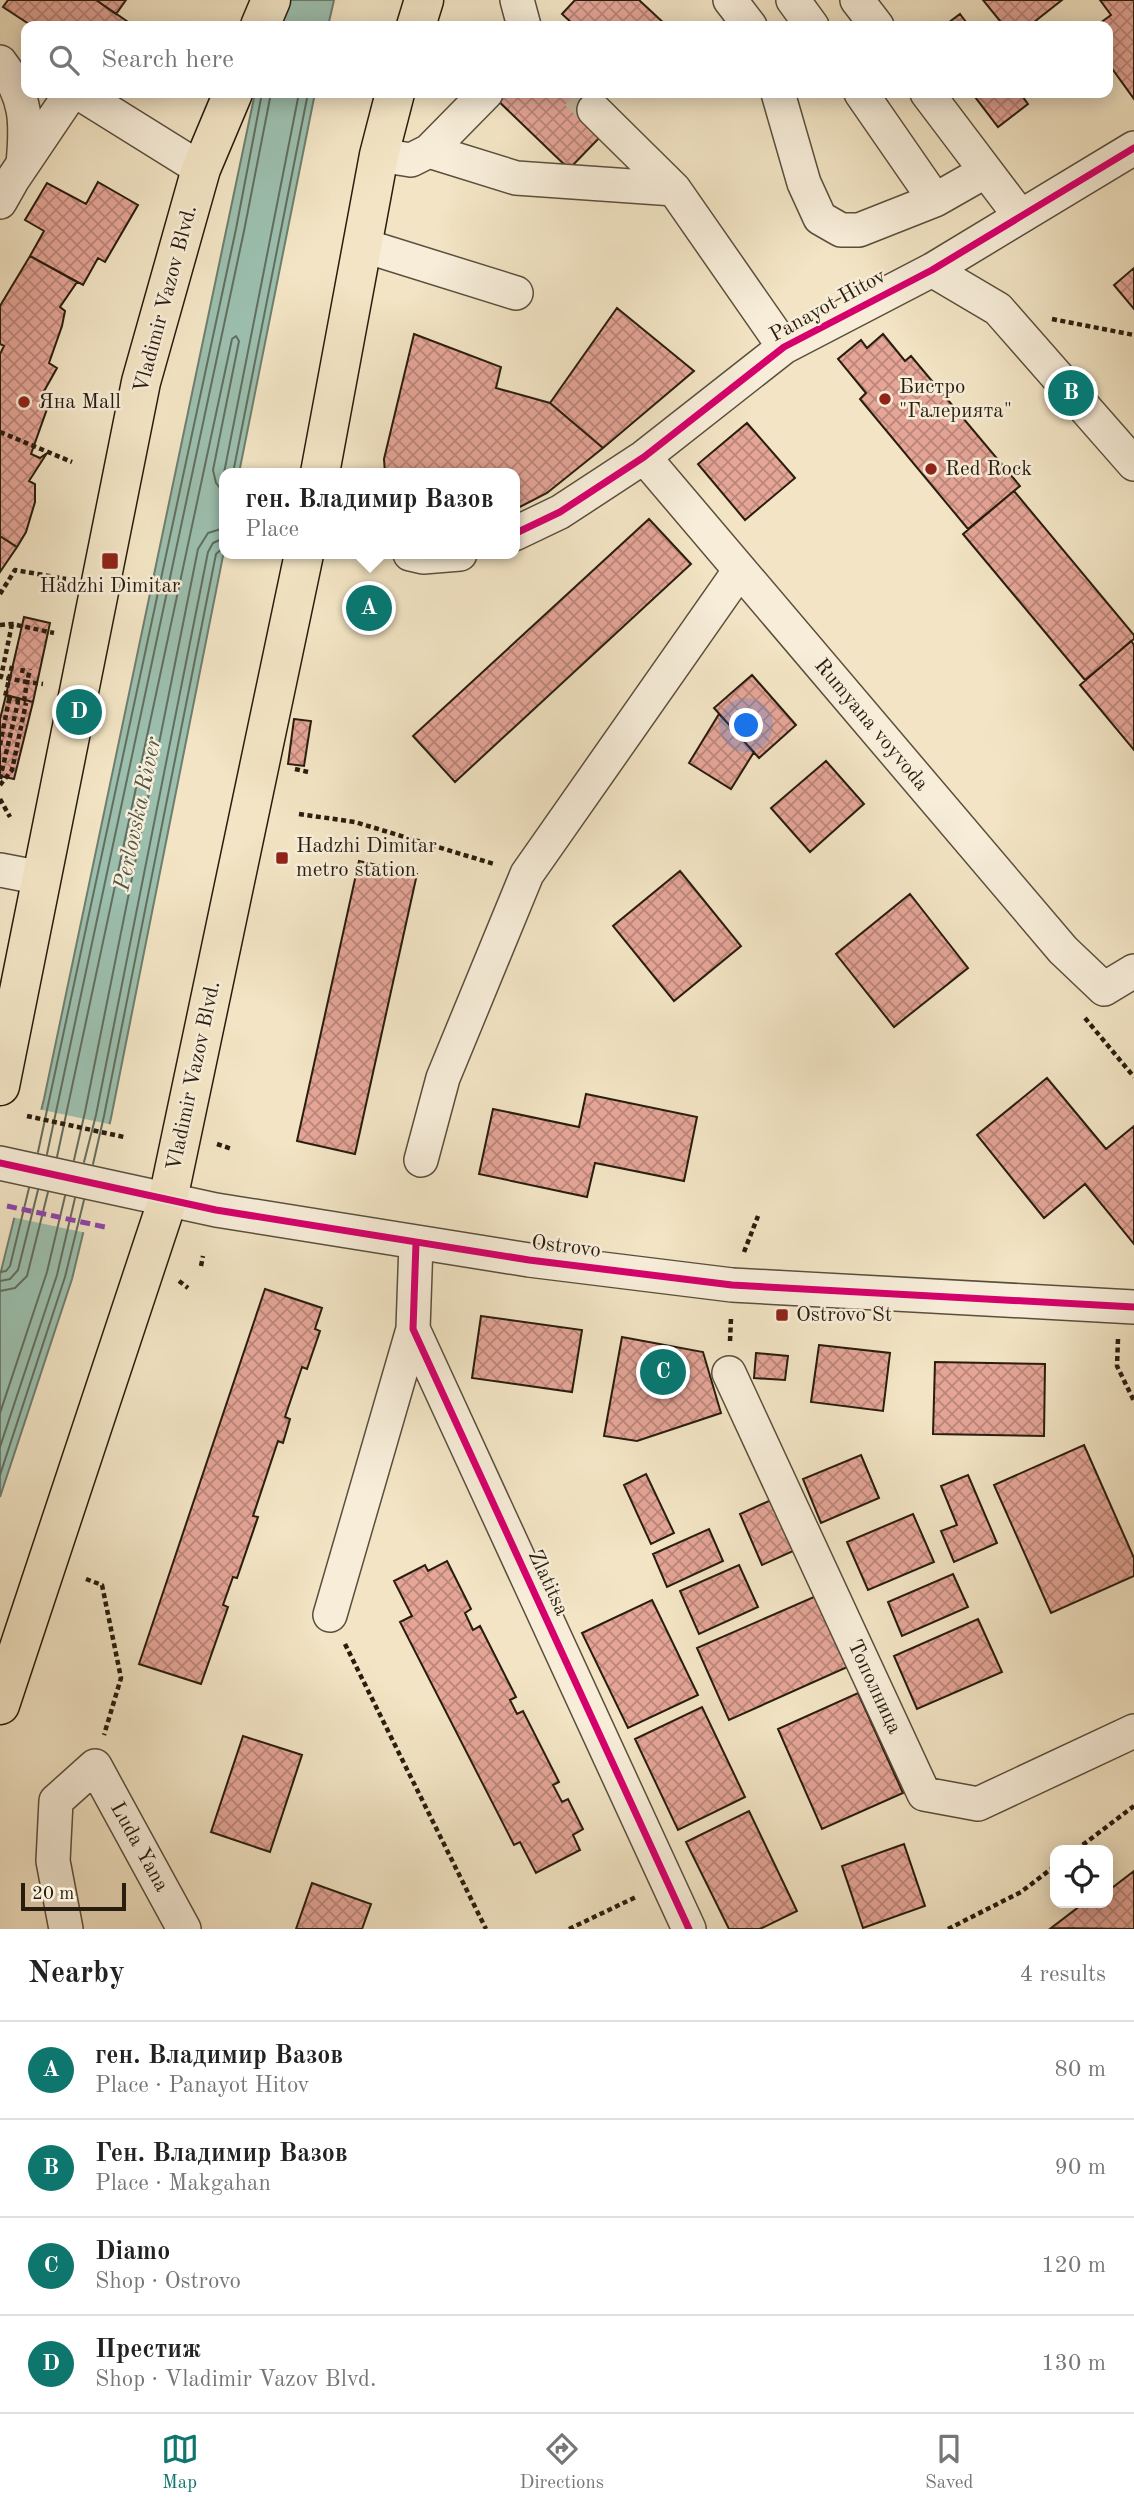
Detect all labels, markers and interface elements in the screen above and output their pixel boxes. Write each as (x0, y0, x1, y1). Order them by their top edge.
search box (21, 21, 1113, 98)
icon: search (45, 41, 83, 79)
text: Search here (101, 47, 234, 73)
street label: Vladimir Vazov Blvd. (131, 203, 201, 395)
street label: Panayot Hitov (766, 266, 890, 346)
pin: B (1048, 367, 1094, 419)
place label: Бистро "Галерията" (899, 377, 1012, 422)
marker: Бистро "Галерията" (877, 391, 893, 407)
place label: Яна Mall (38, 392, 121, 413)
marker: Яна Mall (16, 394, 32, 410)
place label: Red Rock (945, 459, 1032, 480)
marker: Red Rock (923, 461, 939, 477)
popup (219, 468, 520, 559)
text: ген. Владимир Вазов (245, 487, 494, 513)
text: Place (245, 518, 299, 541)
marker: Hadzhi Dimitar (100, 551, 120, 571)
place label: Hadzhi Dimitar (40, 576, 181, 597)
pin: A (346, 582, 392, 634)
street label: Rumyana voyvoda (810, 655, 932, 795)
pin: D (56, 686, 102, 738)
your location (729, 708, 763, 742)
water label: Perlovska River (110, 734, 166, 894)
place label: Hadzhi Dimitar metro station (296, 836, 437, 881)
marker: Hadzhi Dimitar metro station (274, 850, 290, 866)
street label: Vladimir Vazov Blvd. (164, 979, 224, 1173)
street label: Ostrovo (530, 1232, 602, 1262)
place label: Ostrovo St (796, 1305, 892, 1326)
marker: Ostrovo St (774, 1307, 790, 1323)
pin: C (640, 1346, 686, 1398)
street label: Zlatitsa (524, 1547, 572, 1619)
street label: Тополница (843, 1637, 905, 1737)
street label: Luda Yana (106, 1799, 172, 1895)
map controls (1050, 1845, 1113, 1908)
button: locate (1050, 1845, 1113, 1908)
scale bar (21, 1880, 126, 1912)
text: 20 m (32, 1885, 74, 1904)
text: Nearby (28, 1959, 125, 1989)
text: 4 results (1020, 1963, 1106, 1986)
text: ген. Владимир Вазов (95, 2043, 343, 2069)
text: A (42, 2058, 60, 2081)
text: 80 m (1055, 2058, 1106, 2081)
text: Place · Panayot Hitov (95, 2074, 310, 2097)
text: Ген. Владимир Вазов (95, 2141, 348, 2167)
text: B (43, 2156, 59, 2179)
text: 90 m (1055, 2156, 1106, 2179)
text: Place · Makgahan (95, 2172, 271, 2195)
text: Diamo (95, 2239, 170, 2265)
text: C (43, 2254, 59, 2277)
text: 120 m (1041, 2254, 1106, 2277)
text: Shop · Ostrovo (95, 2270, 241, 2293)
text: Престиж (95, 2337, 201, 2363)
text: D (42, 2352, 60, 2375)
text: 130 m (1041, 2352, 1106, 2375)
text: Shop · Vladimir Vazov Blvd. (95, 2368, 376, 2391)
tab: Map (161, 2430, 199, 2495)
tab: Directions (520, 2430, 604, 2495)
tab: Saved (925, 2430, 973, 2495)

